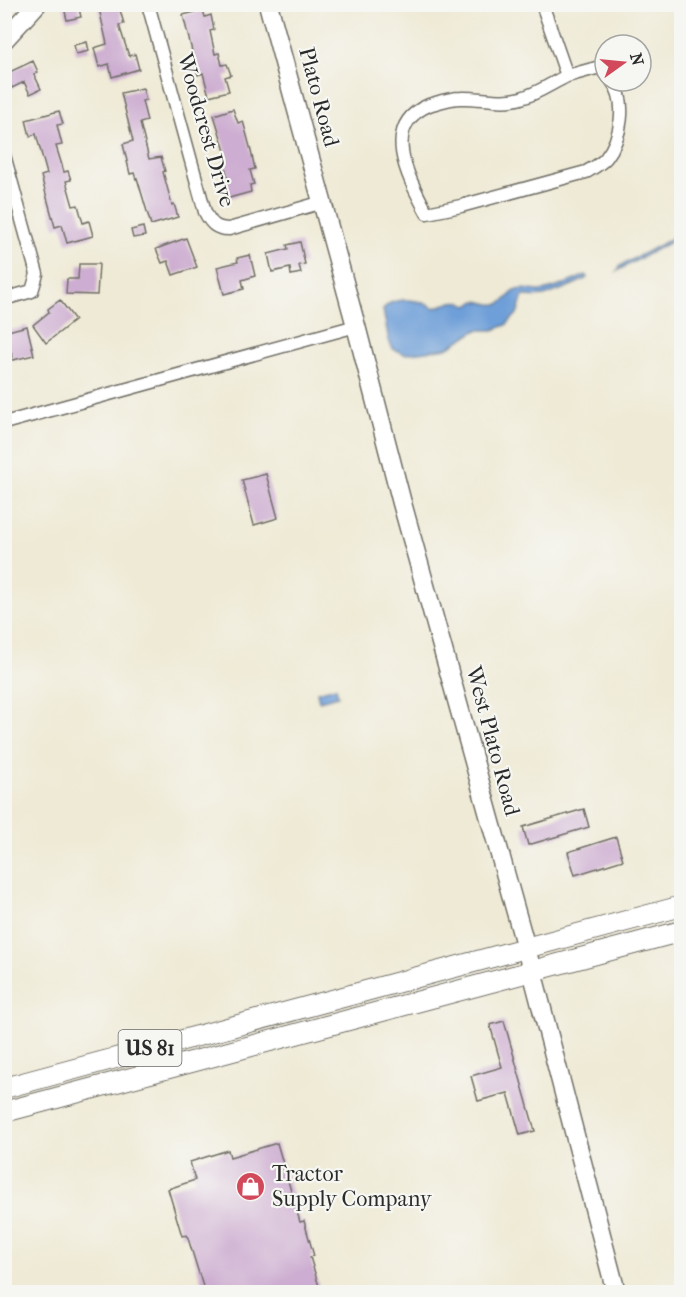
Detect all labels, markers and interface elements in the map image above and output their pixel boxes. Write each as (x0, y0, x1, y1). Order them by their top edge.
north arrow (593, 33, 653, 93)
street label: Plato Road (293, 44, 345, 151)
street label: Woodcrest Drive (171, 49, 240, 210)
text: N (626, 51, 648, 68)
street label: West Plato Road (460, 662, 526, 820)
road number: US 81 (118, 1030, 182, 1066)
place label: Tractor Supply Company (272, 1161, 433, 1212)
shop icon: Tractor Supply Company (235, 1171, 267, 1203)

